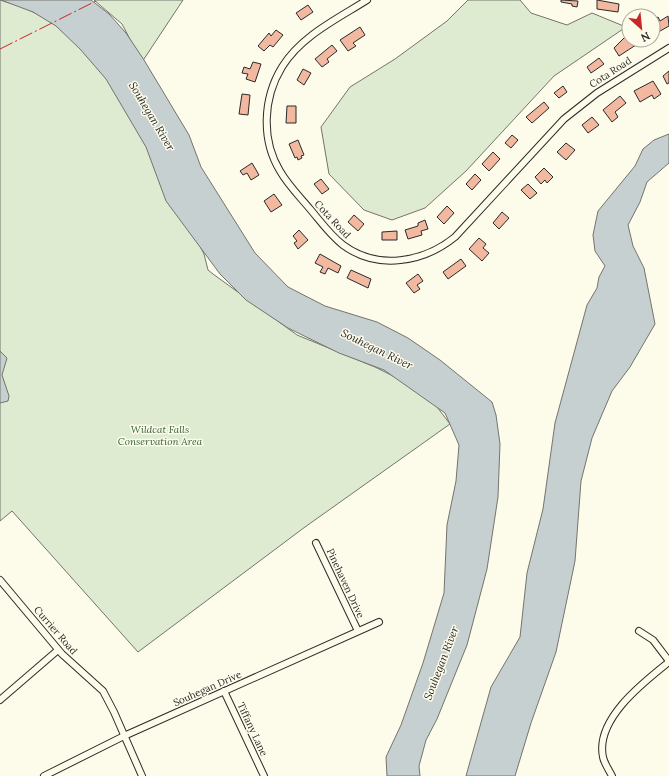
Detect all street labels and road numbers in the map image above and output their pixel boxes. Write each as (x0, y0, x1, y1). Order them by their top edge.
street label: Cota Road (587, 54, 634, 91)
street label: Cota Road (312, 197, 354, 241)
street label: Pinehaven Drive (324, 546, 368, 621)
street label: Currier Road (31, 603, 80, 657)
street label: Souhegan Drive (171, 667, 244, 709)
street label: Tiffany Lane (234, 700, 271, 759)

